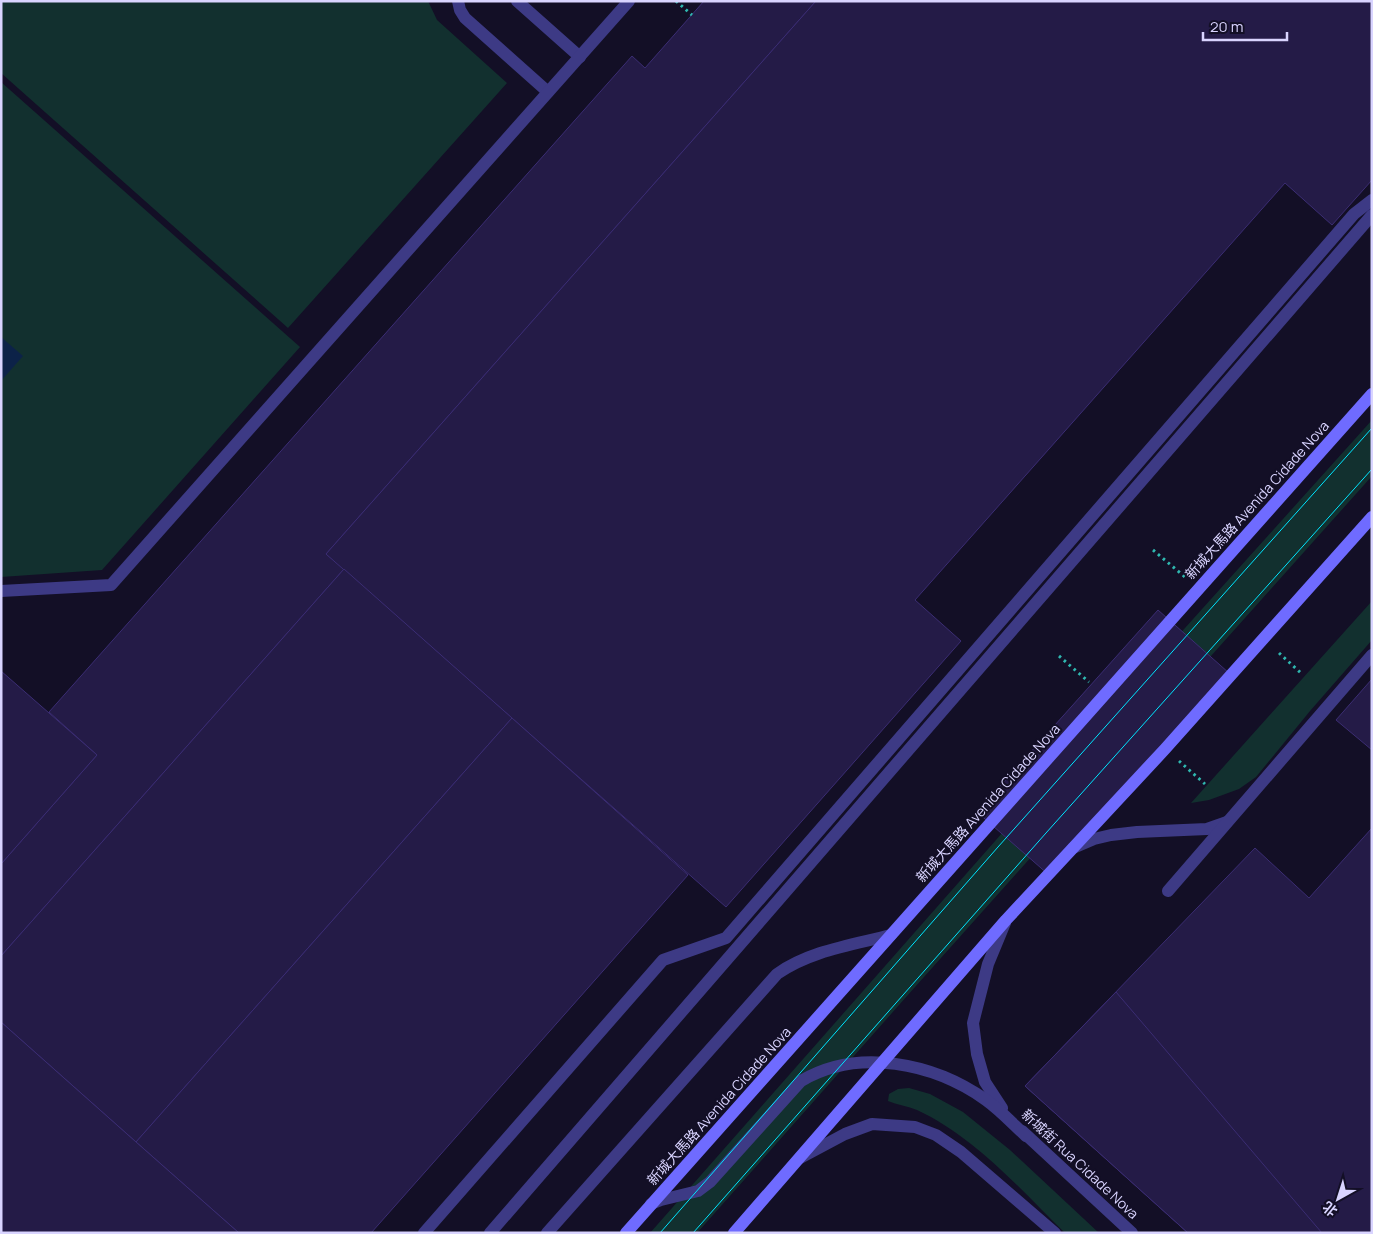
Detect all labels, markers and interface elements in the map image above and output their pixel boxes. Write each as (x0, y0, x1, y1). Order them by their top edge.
scale bar (1203, 10, 1287, 42)
text: 20 m (1210, 16, 1243, 37)
street label: 新城大馬路 Avenida Cidade Nova (1180, 416, 1333, 583)
street label: 新城大馬路 Avenida Cidade Nova (911, 719, 1064, 886)
street label: 新城大馬路 Avenida Cidade Nova (642, 1022, 795, 1189)
street label: 新城街 Rua Cidade Nova (1018, 1104, 1143, 1223)
north arrow (1313, 1174, 1363, 1224)
text: 北 (1318, 1198, 1341, 1221)

